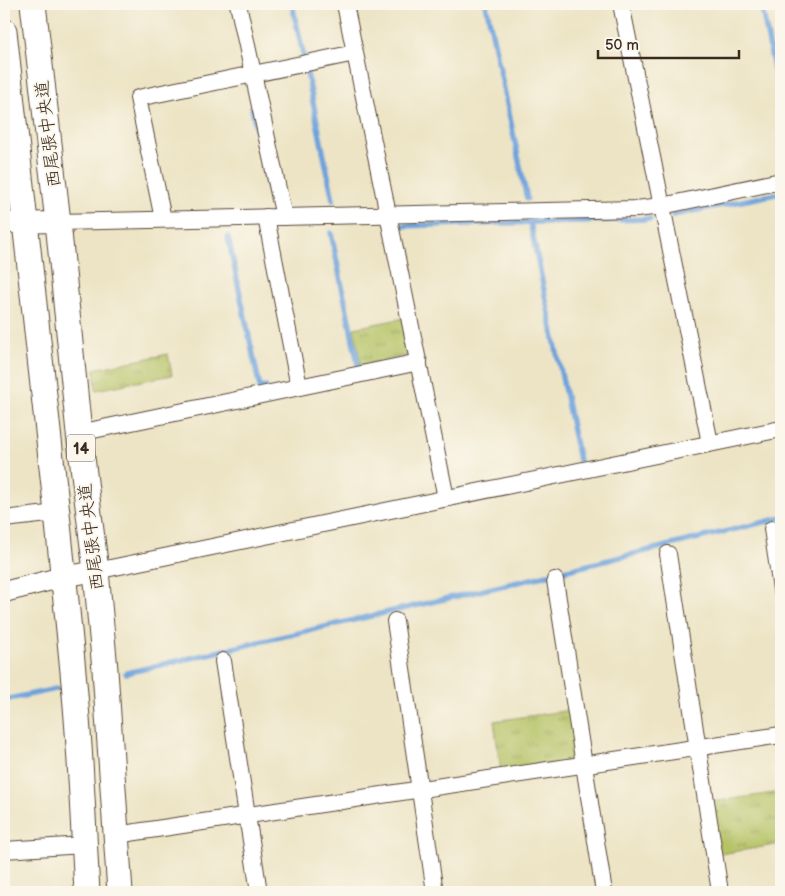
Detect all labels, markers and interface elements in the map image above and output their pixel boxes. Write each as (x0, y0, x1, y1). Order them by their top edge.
scale bar (598, 28, 739, 60)
text: 50 m (605, 36, 639, 55)
street label: 西尾張中央道 (31, 79, 65, 189)
road number: 14 (67, 434, 95, 462)
street label: 西尾張中央道 (74, 482, 108, 592)

